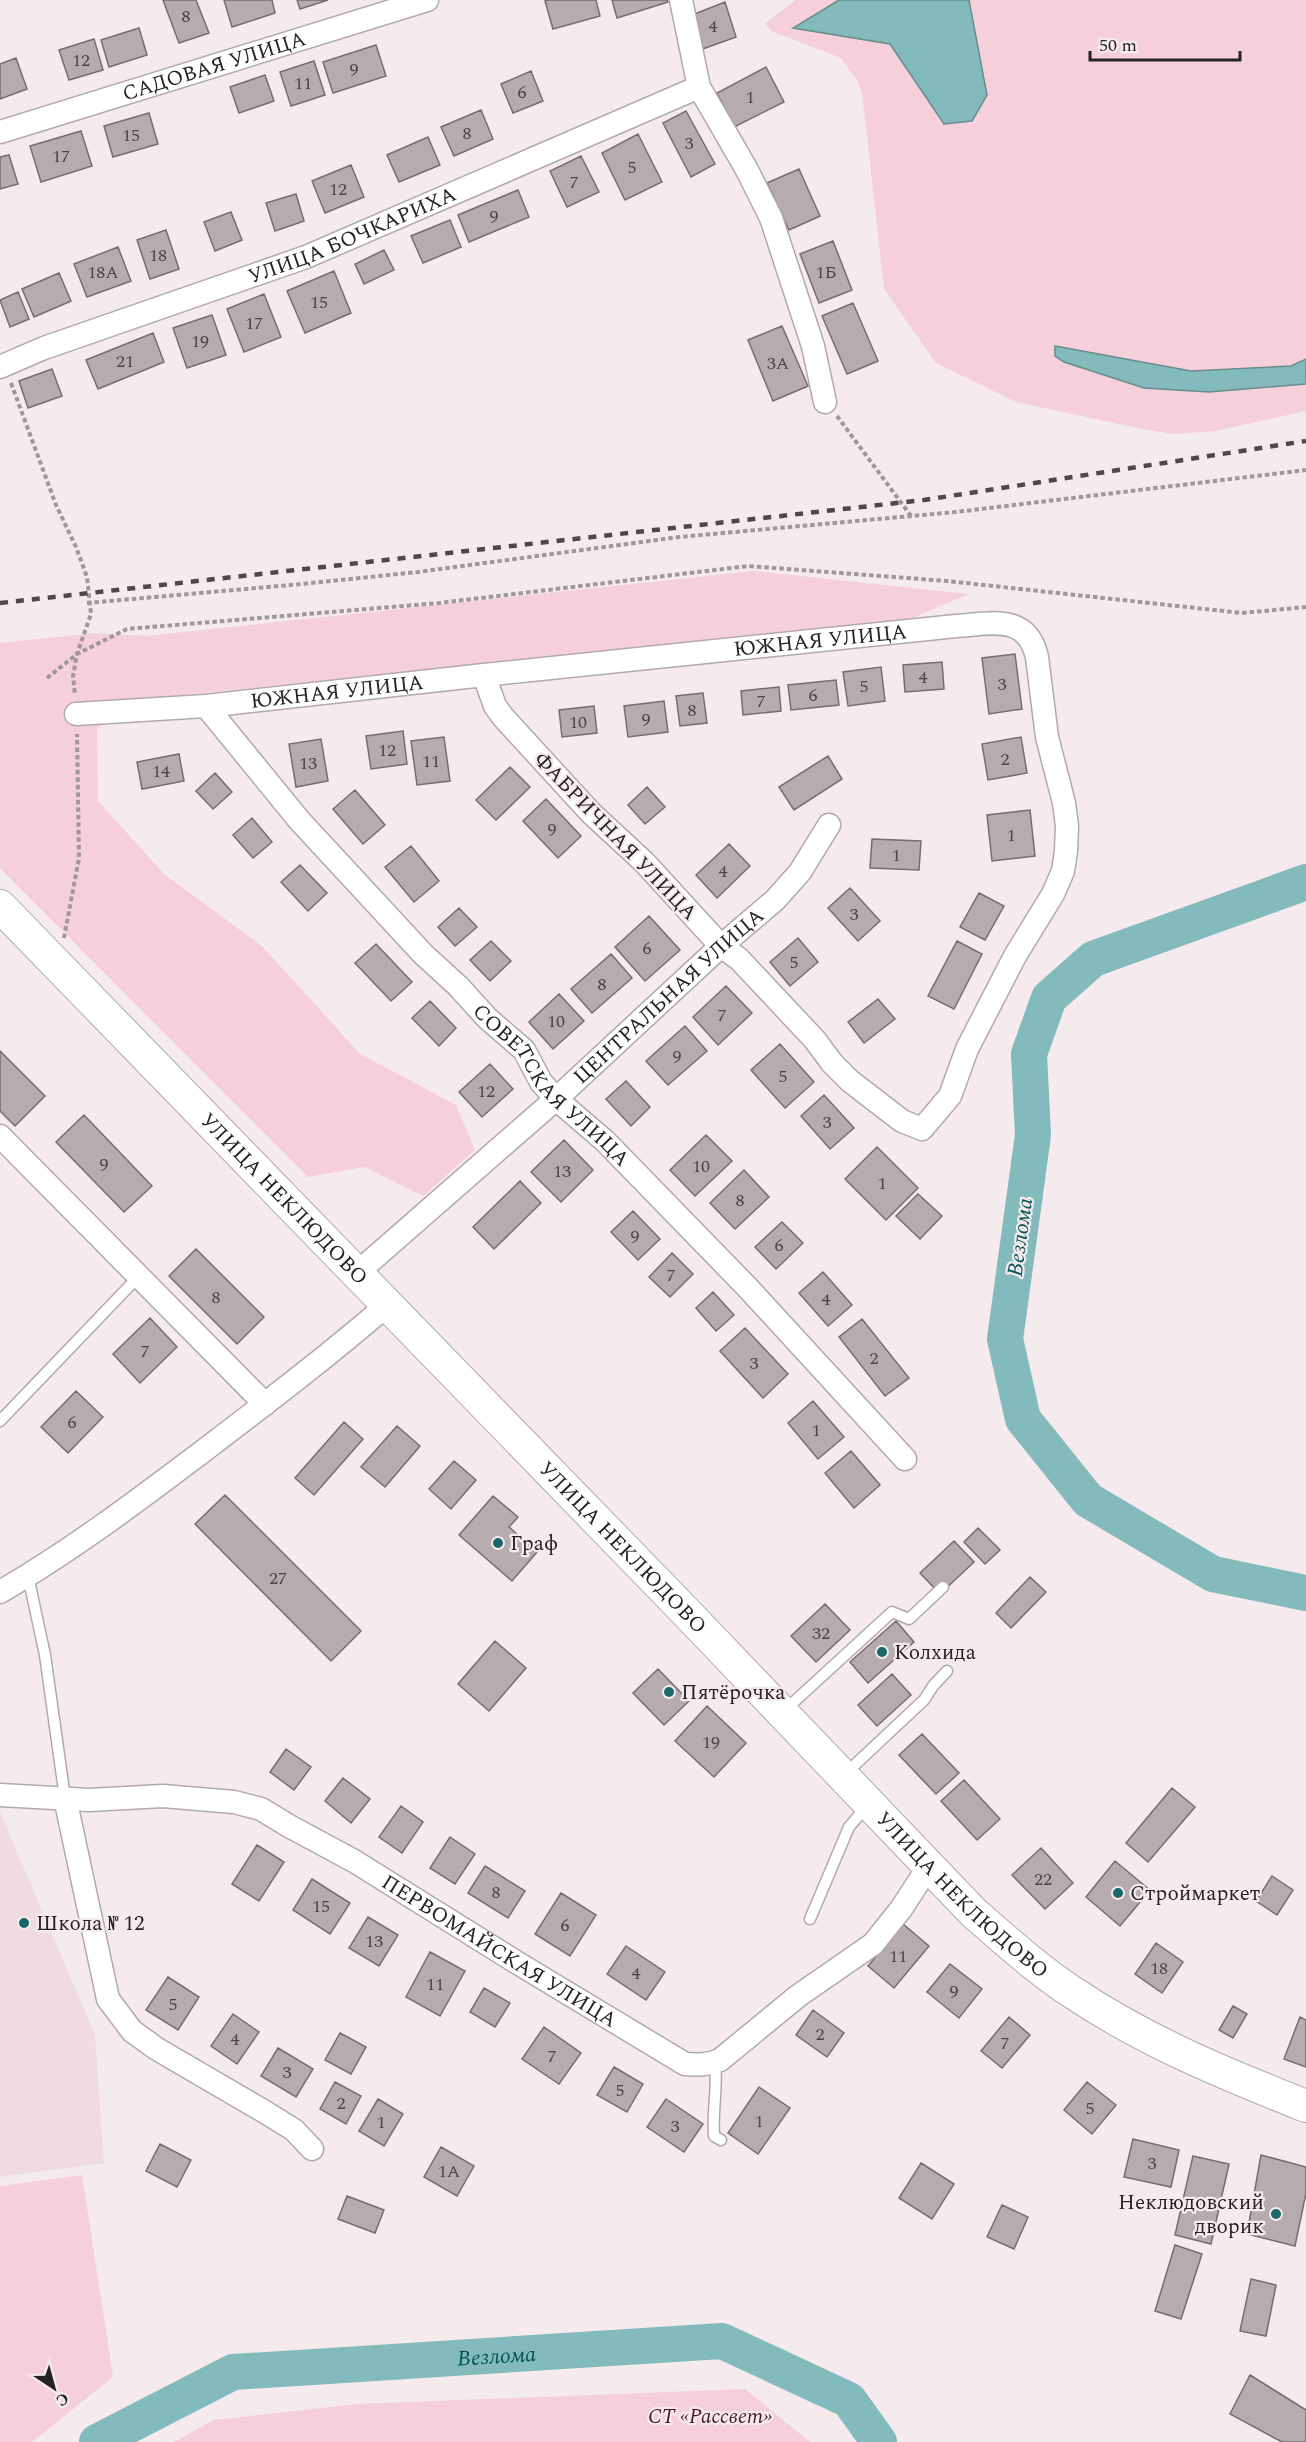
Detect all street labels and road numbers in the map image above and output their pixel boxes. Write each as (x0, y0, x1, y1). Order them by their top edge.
street label: САДОВАЯ УЛИЦА (119, 23, 310, 110)
street label: УЛИЦА БОЧКАРИХА (244, 179, 462, 293)
street label: ЮЖНАЯ УЛИЦА (732, 616, 909, 666)
street label: ЮЖНАЯ УЛИЦА (249, 667, 426, 718)
street label: ФАБРИЧНАЯ УЛИЦА (526, 745, 705, 929)
street label: ЦЕНТРАЛЬНАЯ УЛИЦА (566, 901, 772, 1092)
street label: СОВЕТСКАЯ УЛИЦА (464, 997, 637, 1175)
street label: УЛИЦА НЕКЛЮДОВО (192, 1106, 375, 1293)
street label: УЛИЦА НЕКЛЮДОВО (531, 1454, 714, 1642)
street label: УЛИЦА НЕКЛЮДОВО (868, 1804, 1055, 1987)
street label: ПЕРВОМАЙСКАЯ УЛИЦА (375, 1867, 623, 2037)

